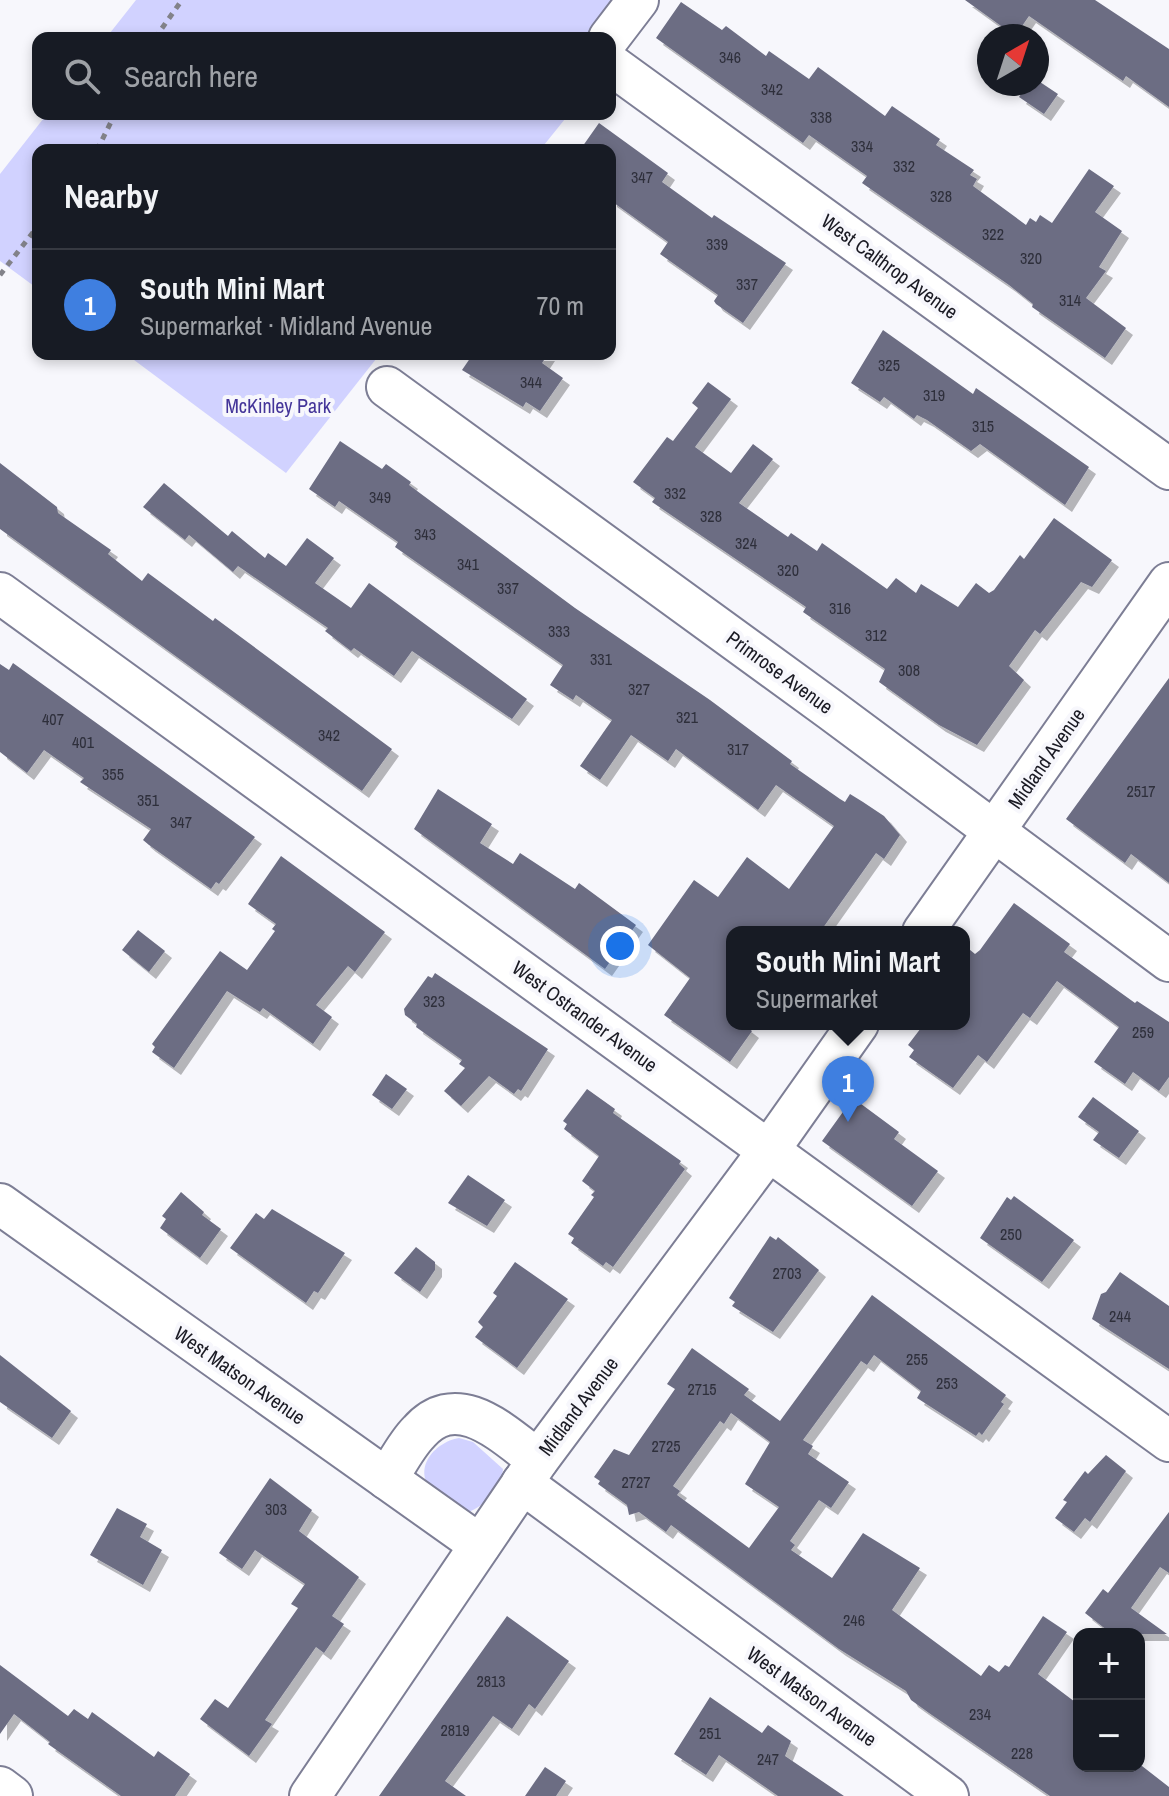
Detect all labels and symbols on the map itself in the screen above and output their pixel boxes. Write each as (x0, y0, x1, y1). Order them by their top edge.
north arrow (977, 24, 1049, 96)
house number: 346 (719, 46, 741, 68)
house number: 342 (761, 78, 783, 100)
house number: 338 (810, 106, 832, 128)
house number: 334 (851, 135, 873, 157)
house number: 332 (893, 155, 915, 177)
house number: 347 (631, 166, 653, 188)
house number: 328 (930, 185, 952, 207)
street label: West Calthrop Avenue (816, 207, 964, 325)
house number: 322 (982, 223, 1004, 245)
house number: 339 (706, 233, 728, 255)
house number: 320 (1020, 247, 1042, 269)
house number: 337 (736, 273, 758, 295)
house number: 314 (1059, 289, 1081, 311)
house number: 325 (878, 354, 900, 376)
house number: 344 (520, 371, 542, 393)
house number: 319 (923, 384, 945, 406)
park label: McKinley Park (225, 392, 332, 419)
house number: 315 (972, 415, 994, 437)
house number: 332 (664, 482, 686, 504)
house number: 349 (369, 486, 391, 508)
house number: 328 (700, 505, 722, 527)
house number: 343 (414, 523, 436, 545)
house number: 324 (735, 532, 757, 554)
house number: 341 (457, 553, 480, 575)
house number: 320 (777, 559, 799, 581)
house number: 337 (497, 577, 519, 599)
house number: 316 (829, 597, 851, 619)
house number: 333 (548, 620, 570, 642)
street label: Primrose Avenue (721, 624, 839, 720)
house number: 312 (865, 624, 887, 646)
house number: 331 (590, 648, 613, 670)
house number: 308 (898, 659, 920, 681)
house number: 327 (628, 678, 650, 700)
street label: Midland Avenue (1001, 702, 1091, 814)
house number: 321 (676, 706, 699, 728)
house number: 407 (42, 708, 64, 730)
house number: 342 (318, 724, 340, 746)
house number: 401 (72, 731, 95, 753)
house number: 317 (727, 738, 749, 760)
house number: 355 (102, 763, 124, 785)
house number: 2517 (1126, 780, 1156, 802)
house number: 351 (137, 789, 160, 811)
house number: 347 (170, 811, 192, 833)
your location (600, 926, 640, 966)
street label: West Ostrander Avenue (507, 954, 663, 1078)
house number: 323 (423, 990, 445, 1012)
house number: 259 (1132, 1021, 1154, 1043)
pin: 1 (822, 1056, 874, 1122)
house number: 250 (1000, 1223, 1022, 1245)
house number: 2703 (772, 1262, 802, 1284)
house number: 244 (1109, 1305, 1131, 1327)
street label: West Matson Avenue (169, 1320, 311, 1430)
house number: 255 (906, 1348, 928, 1370)
street label: Midland Avenue (532, 1351, 624, 1461)
house number: 253 (936, 1372, 958, 1394)
house number: 2715 (687, 1378, 717, 1400)
house number: 2725 (651, 1435, 681, 1457)
house number: 2727 (621, 1471, 651, 1493)
house number: 303 (265, 1498, 287, 1520)
house number: 246 (843, 1609, 865, 1631)
street label: West Matson Avenue (742, 1640, 882, 1752)
house number: 2813 (476, 1670, 506, 1692)
house number: 234 (969, 1703, 991, 1725)
house number: 2819 (440, 1719, 470, 1741)
house number: 251 (699, 1722, 722, 1744)
house number: 228 (1011, 1742, 1033, 1764)
house number: 247 (757, 1748, 779, 1770)

